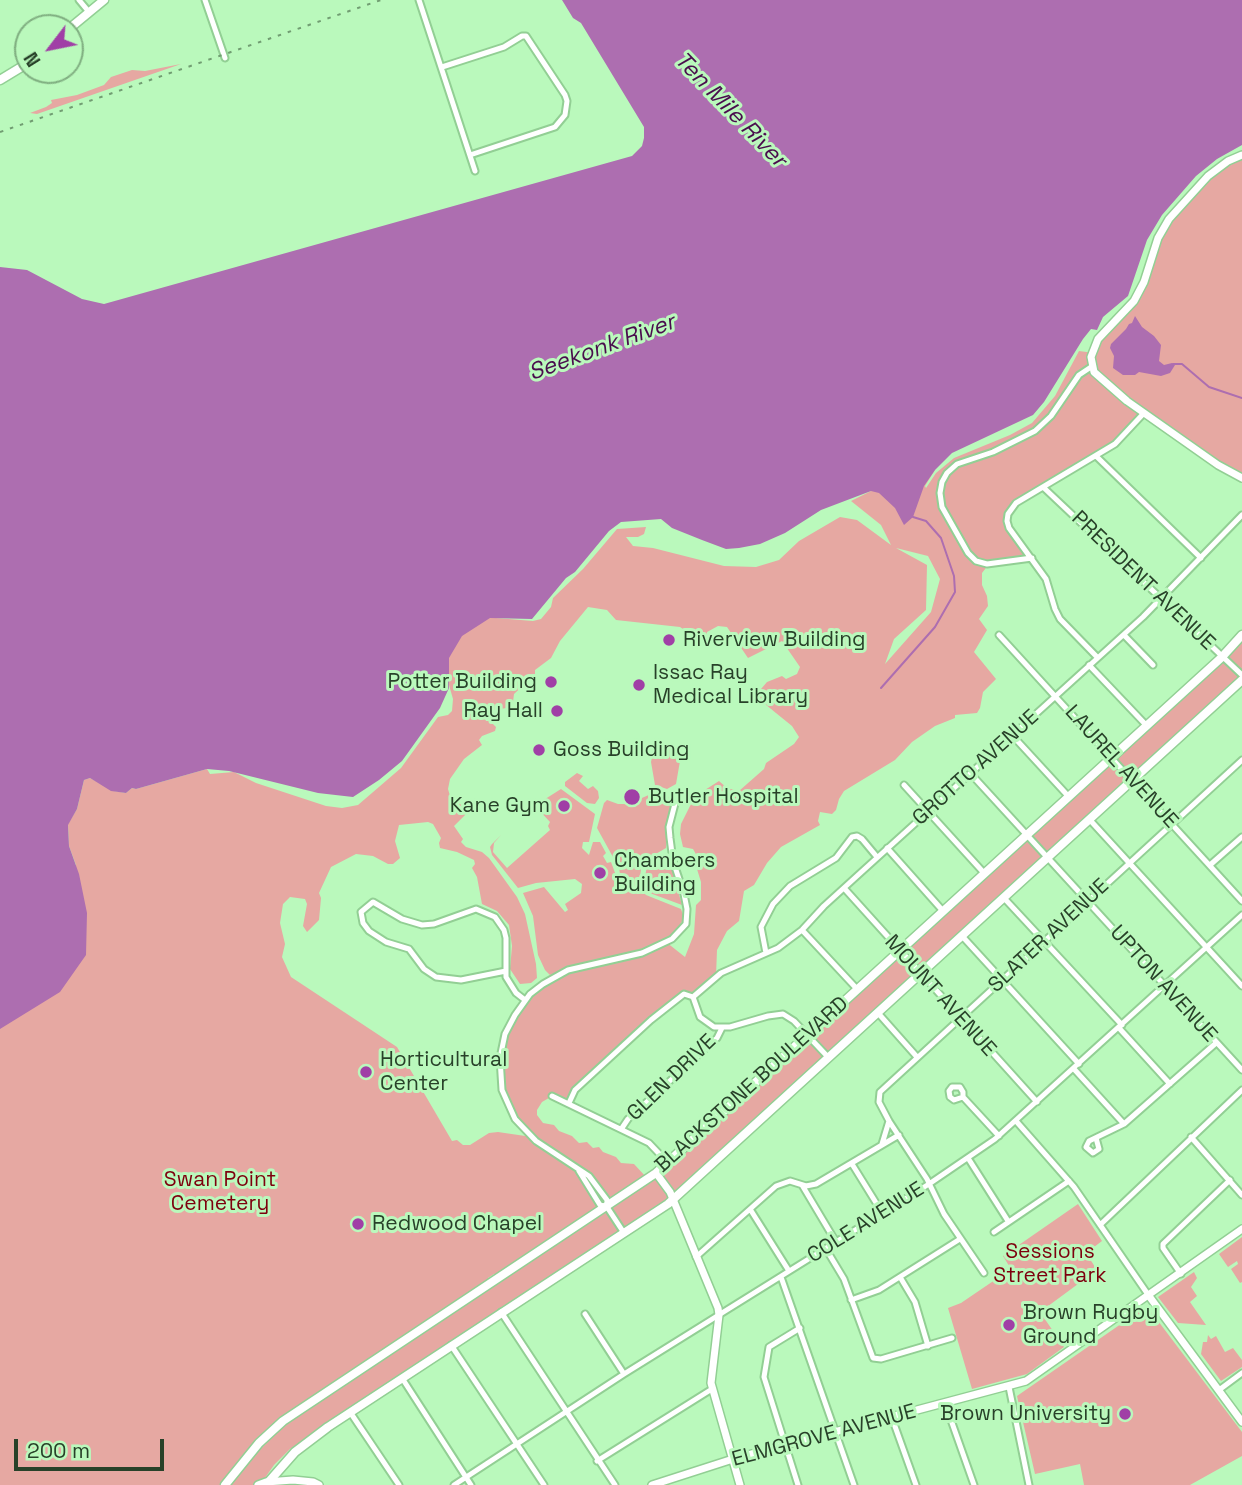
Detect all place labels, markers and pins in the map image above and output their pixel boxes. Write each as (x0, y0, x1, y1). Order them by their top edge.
place label: Riverview Building (683, 627, 866, 653)
marker: Riverview Building (661, 632, 677, 648)
place label: Issac Ray Medical Library (653, 660, 808, 710)
place label: Potter Building (388, 669, 537, 695)
marker: Potter Building (543, 674, 559, 690)
marker: Issac Ray Medical Library (631, 677, 647, 693)
place label: Ray Hall (464, 698, 543, 724)
marker: Ray Hall (549, 703, 565, 719)
place label: Goss Building (553, 737, 689, 763)
marker: Goss Building (531, 742, 547, 758)
place label: Butler Hospital (648, 784, 799, 810)
marker: Butler Hospital (622, 787, 642, 807)
place label: Kane Gym (450, 793, 550, 819)
marker: Kane Gym (556, 798, 572, 814)
place label: Chambers Building (614, 848, 715, 898)
marker: Chambers Building (592, 865, 608, 881)
place label: Horticultural Center (380, 1047, 507, 1097)
marker: Horticultural Center (358, 1064, 374, 1080)
place label: Redwood Chapel (372, 1211, 542, 1237)
marker: Redwood Chapel (350, 1216, 366, 1232)
place label: Brown Rugby Ground (1023, 1300, 1158, 1350)
marker: Brown Rugby Ground (1001, 1317, 1017, 1333)
place label: Brown University (940, 1401, 1111, 1427)
marker: Brown University (1117, 1406, 1133, 1422)

